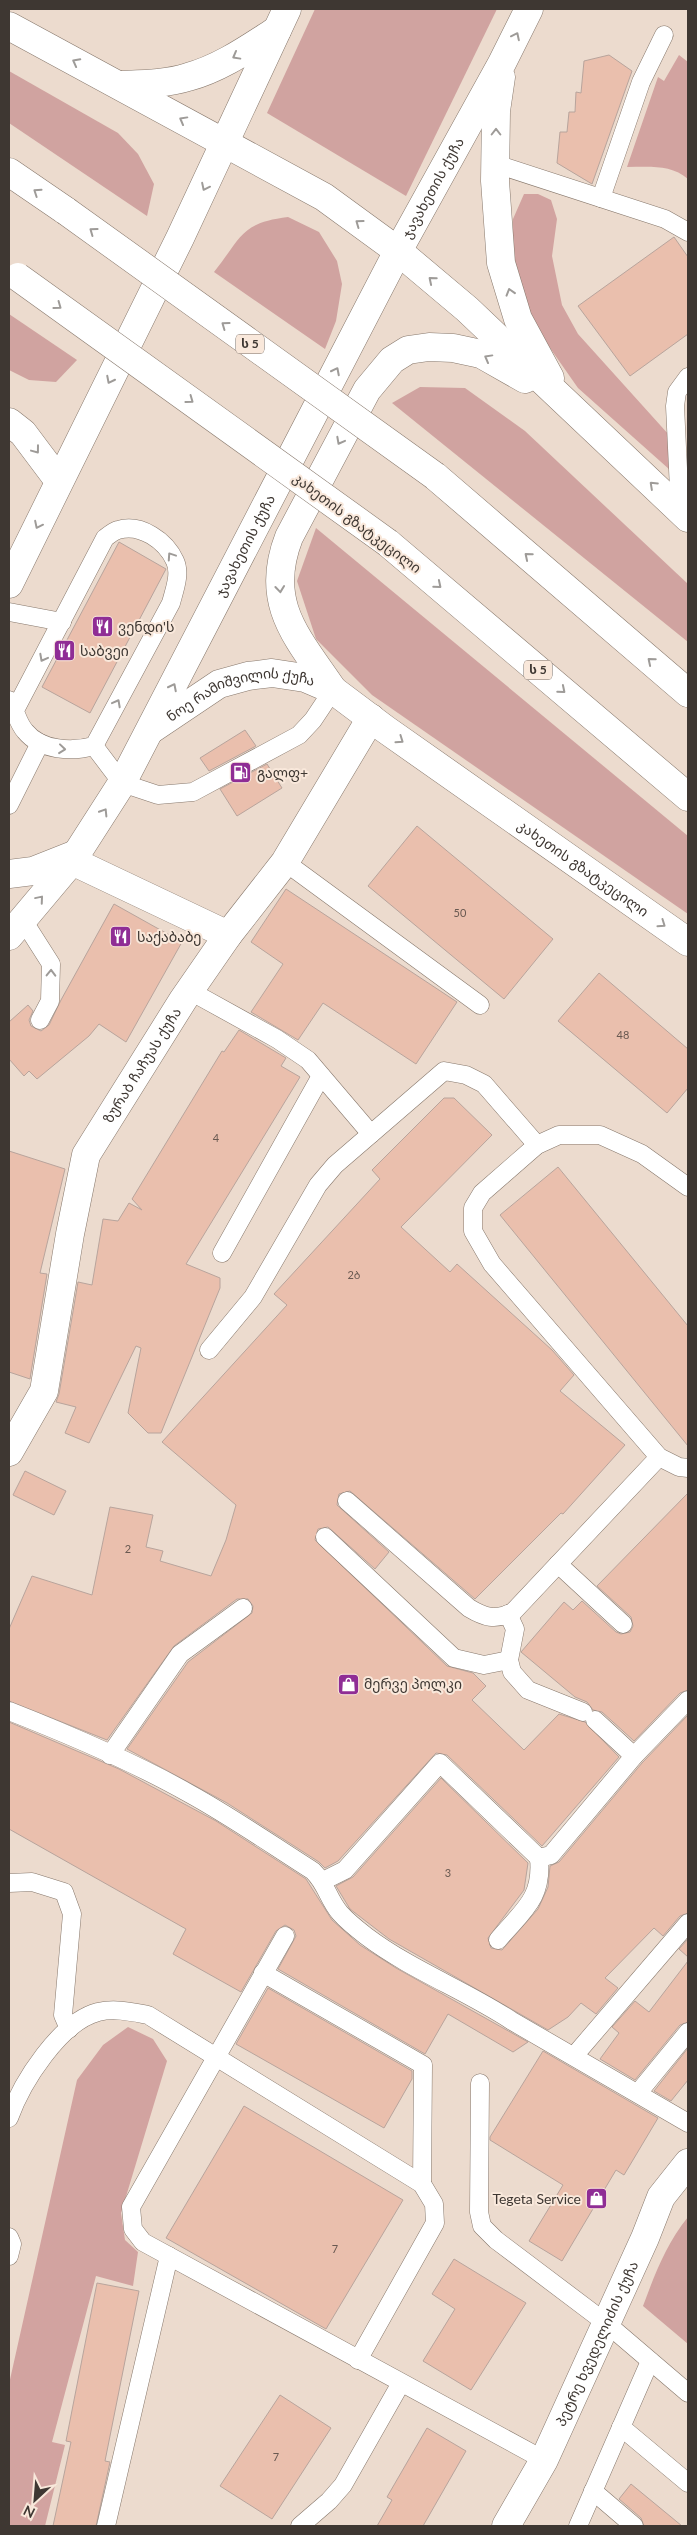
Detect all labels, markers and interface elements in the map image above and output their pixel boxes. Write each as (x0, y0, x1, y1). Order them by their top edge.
one-way arrow (509, 32, 520, 41)
one-way arrow (232, 49, 241, 59)
one-way arrow (72, 58, 81, 68)
one-way arrow (179, 116, 188, 126)
one-way arrow (491, 127, 501, 135)
street label: ჯავახეთის ქუჩა (398, 134, 467, 242)
one-way arrow (200, 182, 211, 191)
one-way arrow (33, 189, 43, 198)
one-way arrow (355, 220, 365, 229)
one-way arrow (89, 228, 99, 237)
one-way arrow (429, 277, 438, 286)
one-way arrow (505, 289, 515, 297)
one-way arrow (52, 300, 62, 309)
one-way arrow (222, 323, 231, 331)
road number: ს 5 (236, 334, 264, 354)
one-way arrow (484, 354, 493, 364)
one-way arrow (330, 368, 340, 377)
one-way arrow (105, 375, 116, 384)
one-way arrow (184, 395, 193, 403)
one-way arrow (336, 435, 346, 444)
one-way arrow (30, 444, 39, 454)
street label: კახეთის გზატკეცილი (289, 469, 425, 577)
one-way arrow (649, 481, 658, 490)
street label: ჯავახეთის ქუჩა (211, 491, 278, 600)
one-way arrow (34, 520, 44, 529)
one-way arrow (168, 552, 177, 562)
one-way arrow (524, 552, 533, 561)
one-way arrow (432, 580, 441, 588)
one-way arrow (274, 585, 285, 593)
restaurant icon: ვენდი'ს (90, 615, 114, 639)
place label: ვენდი'ს (118, 618, 174, 636)
restaurant icon: საბვეი (52, 639, 76, 663)
place label: საბვეი (80, 642, 129, 660)
one-way arrow (39, 652, 49, 661)
one-way arrow (648, 658, 657, 667)
road number: ს 5 (524, 660, 552, 680)
street label: ნოე რამიშვილის ქუჩა (163, 664, 318, 725)
one-way arrow (167, 683, 177, 692)
one-way arrow (556, 685, 565, 693)
one-way arrow (111, 699, 121, 708)
one-way arrow (394, 734, 404, 743)
one-way arrow (59, 743, 67, 754)
fuel station icon: გალფ+ (229, 761, 253, 785)
place label: გალფ+ (257, 764, 308, 782)
one-way arrow (97, 808, 107, 817)
street label: კახეთის გზატკეცილი (514, 816, 652, 920)
one-way arrow (35, 896, 43, 905)
house number: 50 (454, 906, 467, 919)
one-way arrow (656, 918, 666, 927)
restaurant icon: საქაბაბე (109, 925, 133, 949)
place label: საქაბაბე (137, 928, 202, 946)
one-way arrow (46, 969, 56, 976)
street label: ზურაბ ჩაჩუას ქუჩა (99, 1004, 184, 1126)
house number: 48 (617, 1028, 629, 1041)
house number: 4 (213, 1131, 220, 1144)
house number: 2ბ (347, 1268, 361, 1281)
house number: 2 (125, 1542, 131, 1555)
shop icon: მერვე პოლკი (336, 1672, 360, 1696)
place label: მერვე პოლკი (364, 1675, 462, 1693)
house number: 3 (445, 1866, 451, 1879)
shop icon: Tegeta Service (585, 2187, 609, 2211)
place label: Tegeta Service (492, 2190, 581, 2207)
house number: 7 (332, 2242, 338, 2255)
street label: პეტრე ხვედელიძის ქუჩა (552, 2258, 641, 2429)
house number: 7 (273, 2450, 279, 2463)
north arrow (10, 2475, 60, 2525)
text: N (21, 2502, 38, 2522)

